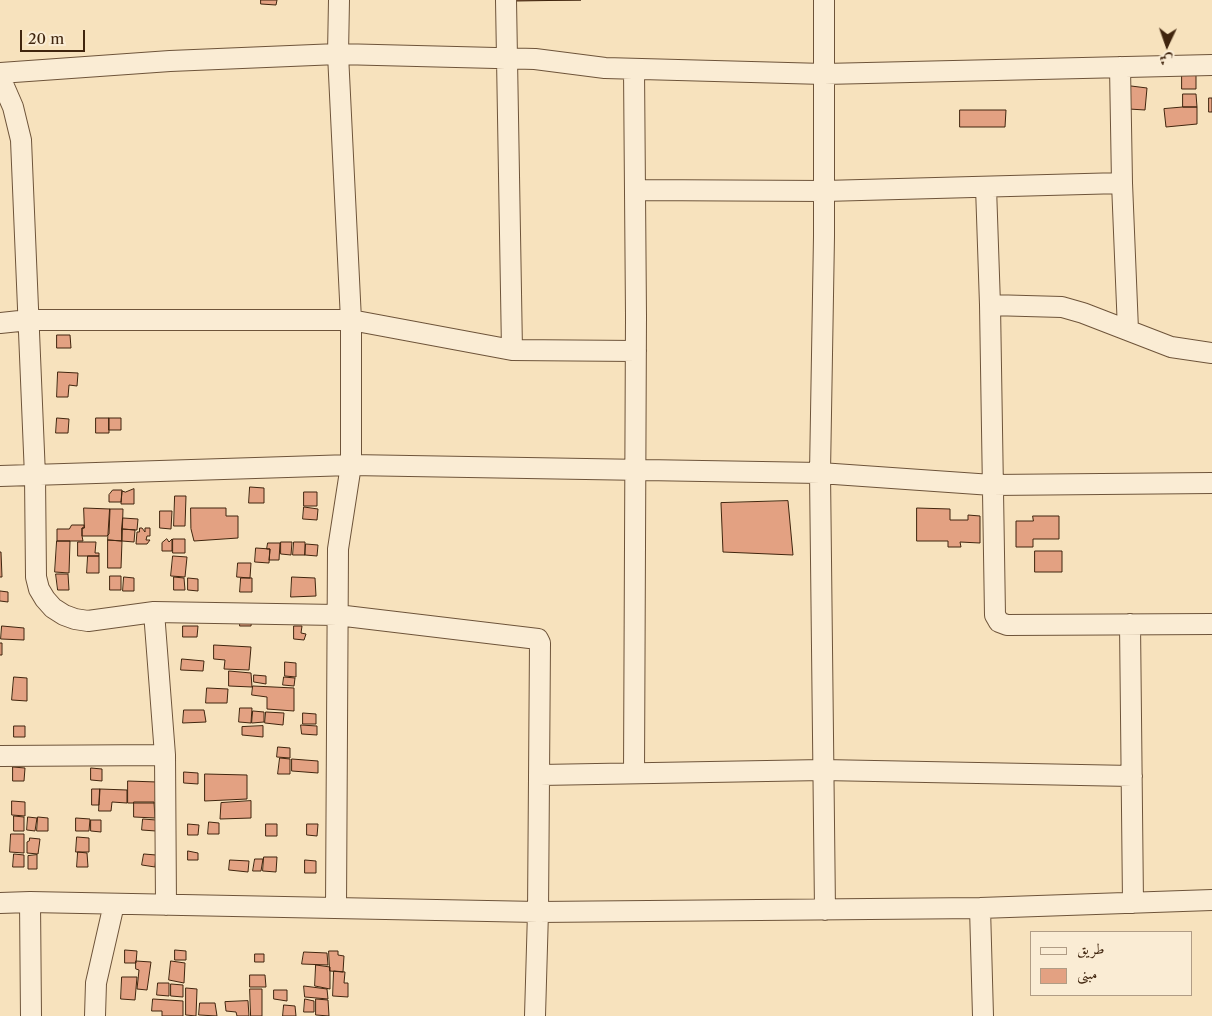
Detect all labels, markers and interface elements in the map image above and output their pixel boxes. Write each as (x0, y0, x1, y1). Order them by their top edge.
scale bar (22, 20, 88, 52)
north arrow (1142, 20, 1192, 70)
text: 20 m (28, 29, 64, 48)
text: ش (1159, 51, 1174, 69)
legend (1030, 931, 1192, 996)
text: طريق (1077, 939, 1104, 958)
text: مبنى (1077, 964, 1097, 983)

